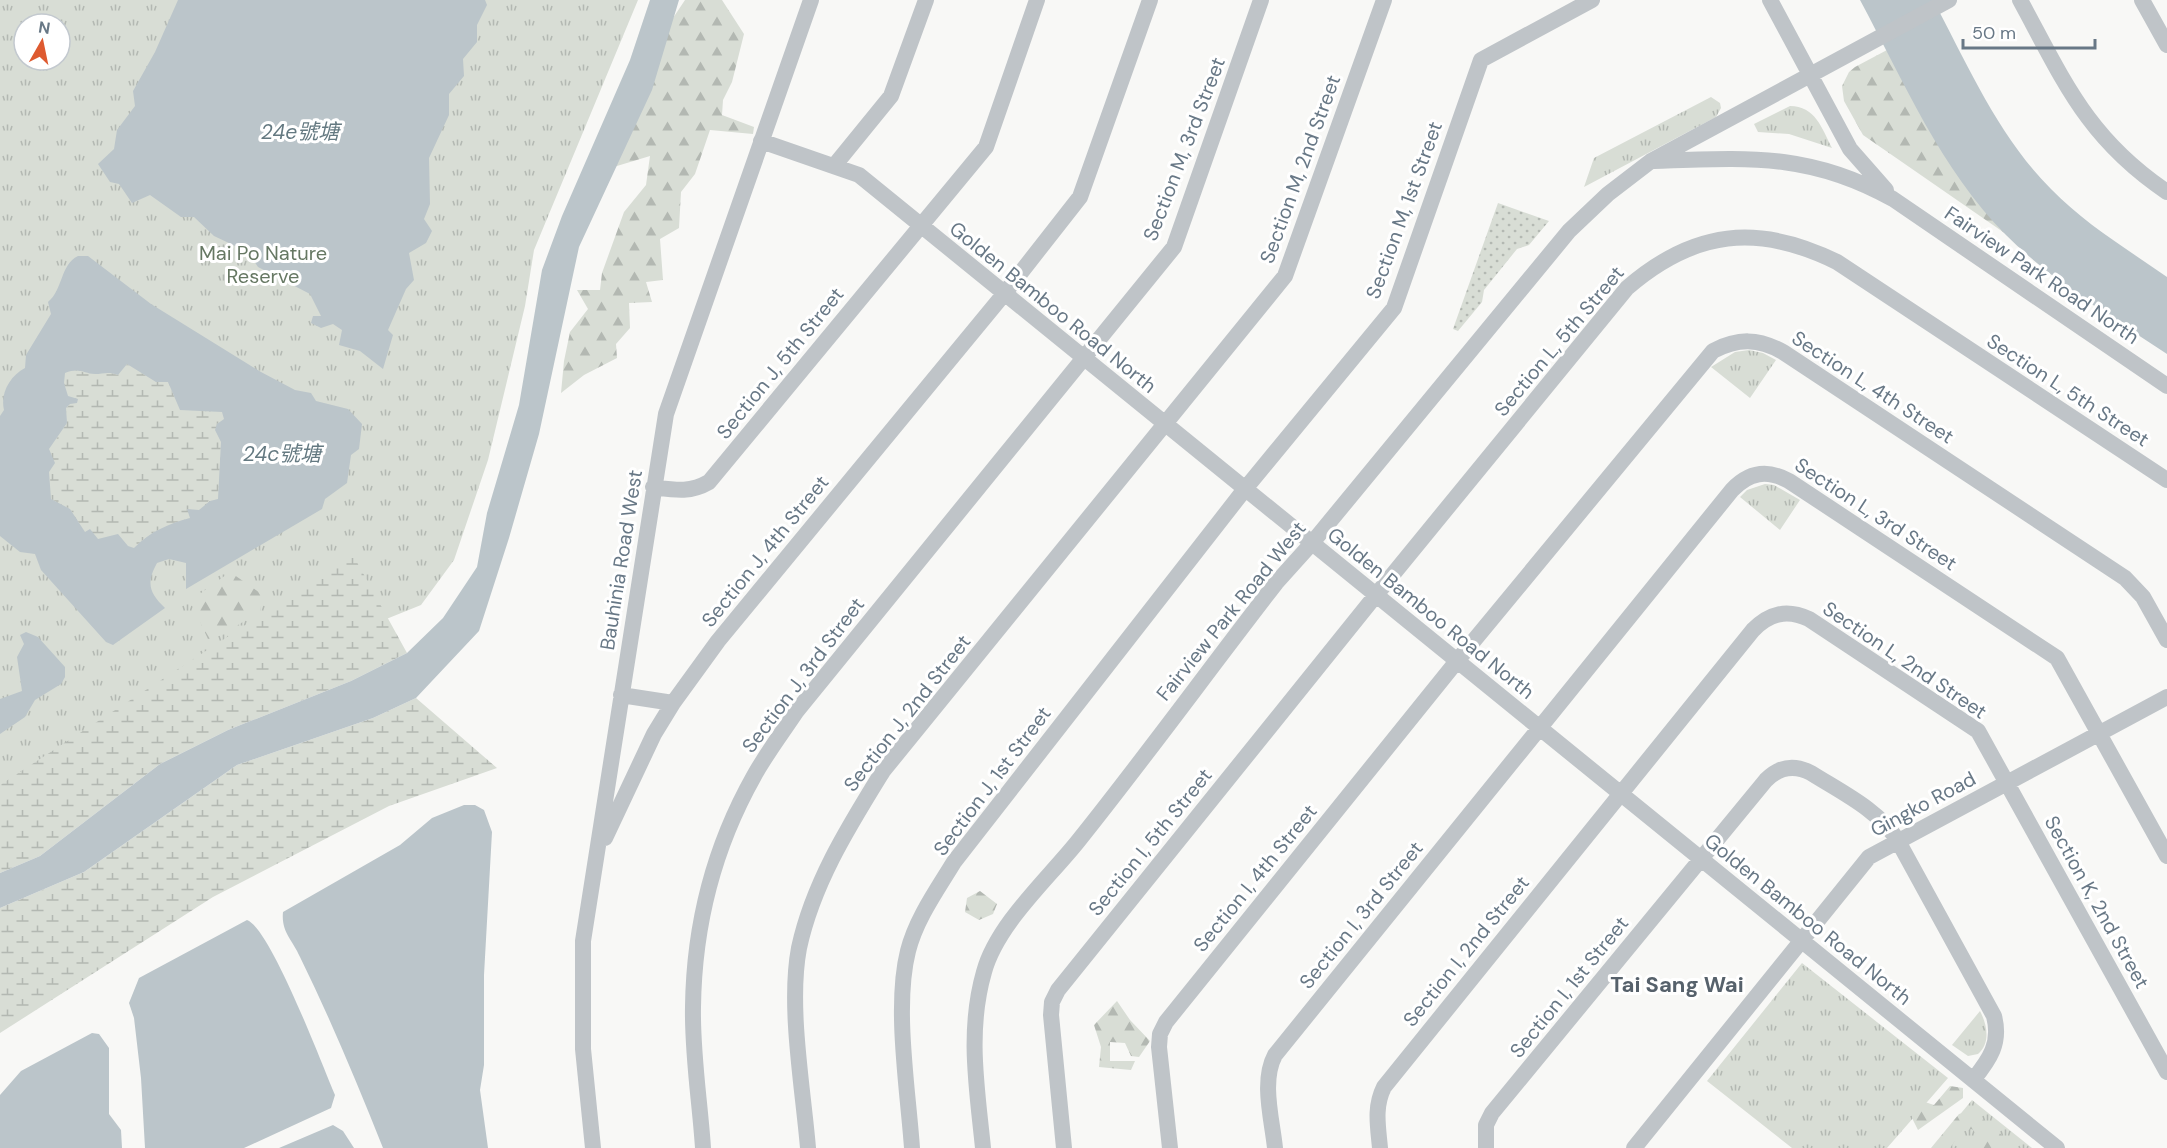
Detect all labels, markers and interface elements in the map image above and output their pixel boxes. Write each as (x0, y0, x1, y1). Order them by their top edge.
north arrow (12, 12, 72, 72)
scale bar (1963, 12, 2095, 50)
text: N (37, 16, 52, 39)
text: 50 m (1972, 21, 2016, 45)
street label: Section M, 3rd Street (1137, 53, 1231, 244)
street label: Section M, 2nd Street (1254, 71, 1346, 267)
water label: 24e號塘 (261, 118, 342, 146)
street label: Section M, 1st Street (1360, 118, 1448, 302)
street label: Fairview Park Road North (1940, 200, 2144, 350)
street label: Golden Bamboo Road North (944, 215, 1162, 399)
park label: Mai Po Nature Reserve (199, 240, 327, 289)
street label: Section L, 5th Street (1488, 260, 1630, 422)
street label: Section J, 5th Street (711, 282, 849, 444)
street label: Section L, 4th Street (1787, 325, 1959, 449)
street label: Section L, 5th Street (1982, 328, 2154, 452)
water label: 24c號塘 (243, 440, 324, 468)
street label: Section L, 3rd Street (1790, 452, 1962, 576)
street label: Bauhinia Road West (594, 468, 648, 652)
street label: Section J, 4th Street (696, 470, 834, 632)
street label: Fairview Park Road West (1150, 516, 1312, 706)
street label: Golden Bamboo Road North (1322, 521, 1540, 705)
street label: Section J, 3rd Street (736, 592, 870, 758)
street label: Section L, 2nd Street (1818, 595, 1992, 725)
street label: Section J, 2nd Street (838, 629, 976, 797)
street label: Section J, 1st Street (927, 701, 1057, 861)
street label: Section I, 5th Street (1082, 763, 1218, 921)
street label: Gingko Road (1866, 765, 1980, 843)
street label: Section I, 4th Street (1187, 799, 1323, 957)
street label: Section K, 2nd Street (2039, 811, 2155, 993)
street label: Golden Bamboo Road North (1699, 827, 1917, 1011)
street label: Section I, 3rd Street (1293, 836, 1429, 994)
street label: Section I, 2nd Street (1397, 870, 1535, 1032)
street label: Section I, 1st Street (1504, 911, 1634, 1063)
district label: Tai Sang Wai (1610, 970, 1744, 999)

